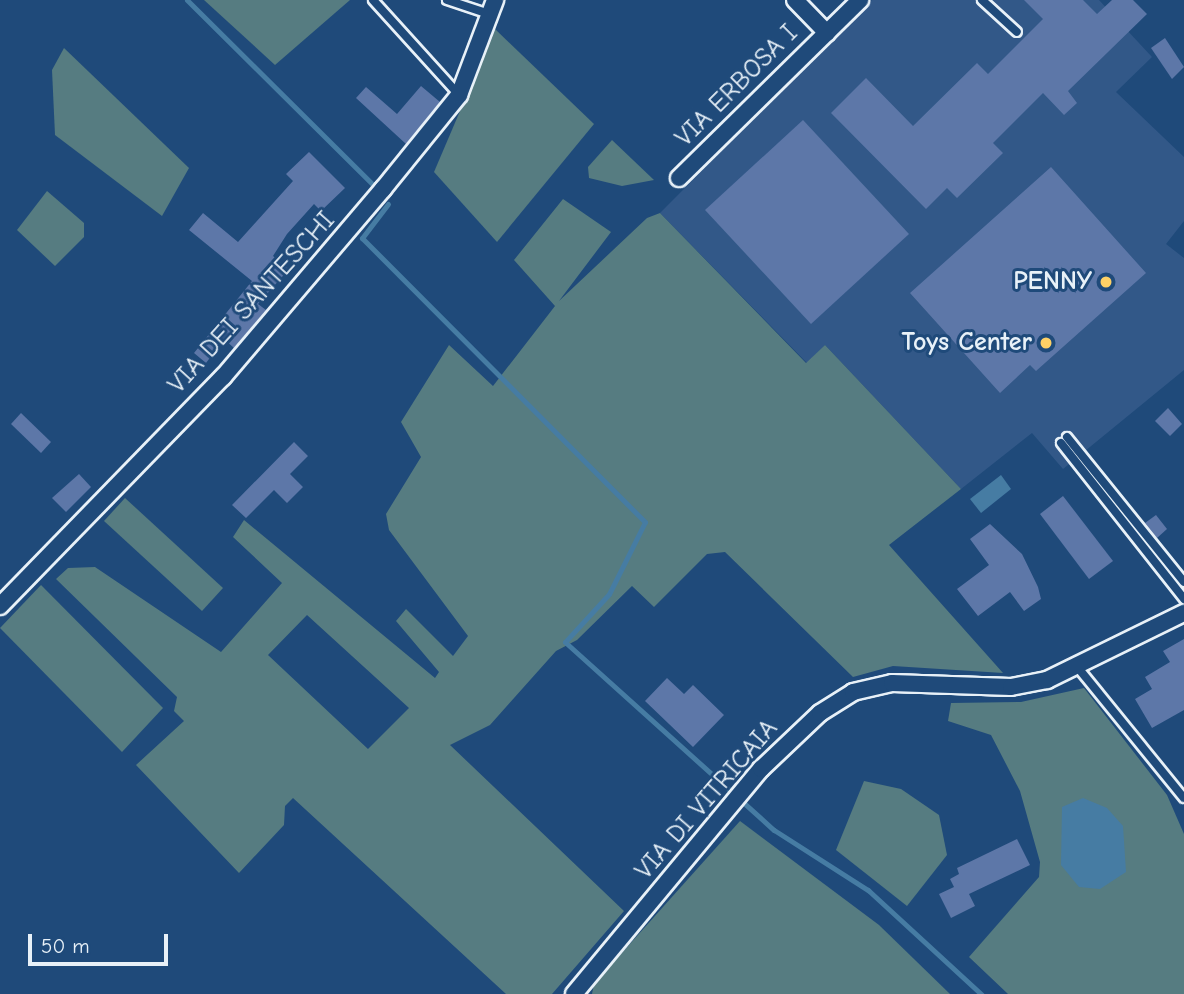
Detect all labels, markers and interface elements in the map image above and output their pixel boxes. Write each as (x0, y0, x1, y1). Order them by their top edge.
street label: VIA ERBOSA I (669, 18, 805, 154)
street label: VIA DEI SANTESCHI (162, 206, 342, 400)
place label: PENNY (1013, 266, 1092, 298)
marker: PENNY (1098, 274, 1114, 290)
place label: Toys Center (901, 327, 1032, 359)
marker: Toys Center (1038, 335, 1054, 351)
street label: VIA DI VITRICAIA (629, 714, 785, 886)
scale bar (32, 920, 172, 964)
text: 50 m (41, 934, 90, 958)

